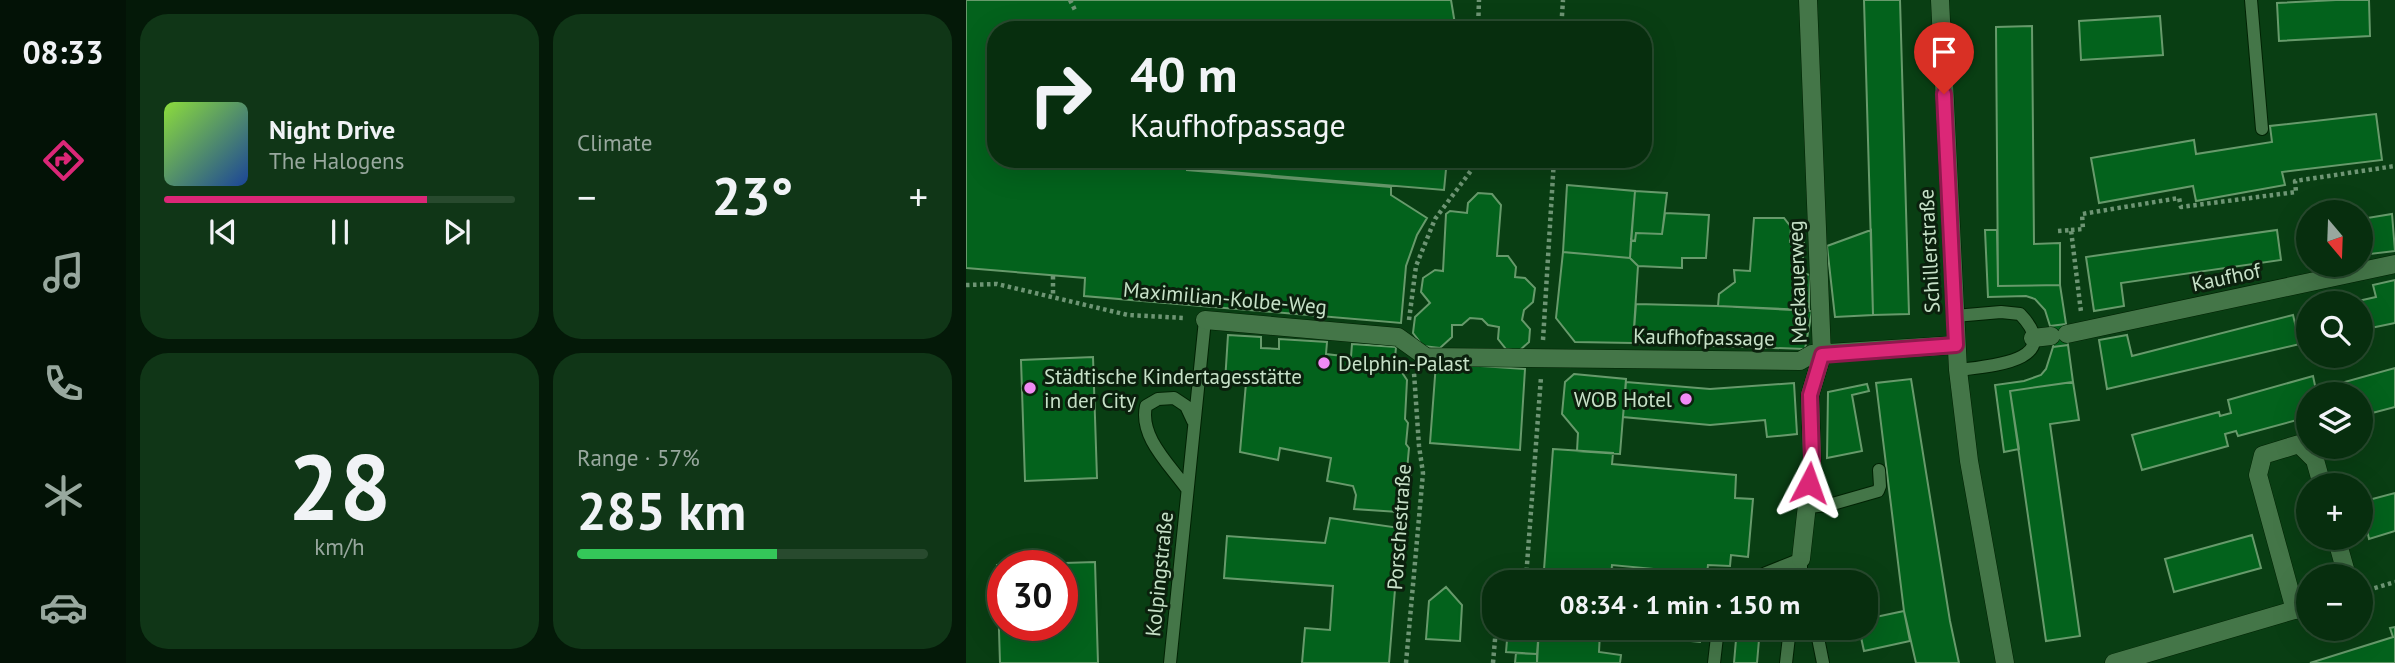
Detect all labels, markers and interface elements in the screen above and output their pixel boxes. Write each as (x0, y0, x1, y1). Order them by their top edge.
pin (1914, 22, 1974, 94)
text: 08:33 (22, 31, 104, 73)
icon: arrive (1925, 33, 1963, 71)
text: 40 m (1130, 42, 1237, 106)
icon: right (1015, 49, 1106, 140)
text: Kaufhofpassage (1130, 104, 1346, 146)
text: Night Drive (269, 113, 395, 146)
text: Climate (577, 128, 652, 157)
icon: directions (39, 136, 88, 185)
text: The Halogens (269, 146, 404, 175)
text: 23° (712, 162, 793, 229)
text: − (577, 172, 596, 221)
text: + (909, 172, 928, 221)
street label: Schillerstraße (1912, 188, 1946, 314)
north arrow (2296, 200, 2373, 276)
map controls (2296, 200, 2373, 641)
icon: previous (204, 213, 242, 251)
icon: pause (321, 213, 359, 251)
icon: next (438, 213, 476, 251)
street label: Meckauerweg (1781, 220, 1813, 344)
icon: music (39, 248, 88, 297)
street label: Kaufhof (2189, 256, 2264, 297)
street label: Maximilian-Kolbe-Weg (1122, 276, 1328, 320)
button: search (2296, 291, 2373, 368)
street label: Kaufhofpassage (1633, 322, 1775, 352)
place label: Delphin-Palast (1338, 350, 1470, 377)
marker: Delphin-Palast (1316, 355, 1332, 371)
icon: phone (39, 359, 88, 408)
place label: Städtische Kindertagesstätte in der City (1044, 363, 1302, 414)
marker: Städtische Kindertagesstätte in der City (1022, 380, 1038, 396)
button: layers (2296, 382, 2373, 459)
place label: WOB Hotel (1574, 386, 1672, 413)
marker: WOB Hotel (1678, 391, 1694, 407)
text: 28 (288, 427, 391, 545)
text: Range · 57% (577, 443, 700, 472)
position arrow (1772, 446, 1846, 520)
street label: Porschestraße (1381, 463, 1417, 591)
icon: climate (39, 471, 88, 520)
button: + (2296, 473, 2373, 550)
text: 285 km (577, 477, 746, 544)
street label: Kolpingstraße (1139, 510, 1179, 638)
text: km/h (314, 532, 365, 561)
speed limit sign: 30 (987, 550, 1078, 641)
button: − (2296, 564, 2373, 641)
icon: car (39, 583, 88, 632)
text: 08:34 · 1 min · 150 m (1560, 588, 1800, 621)

